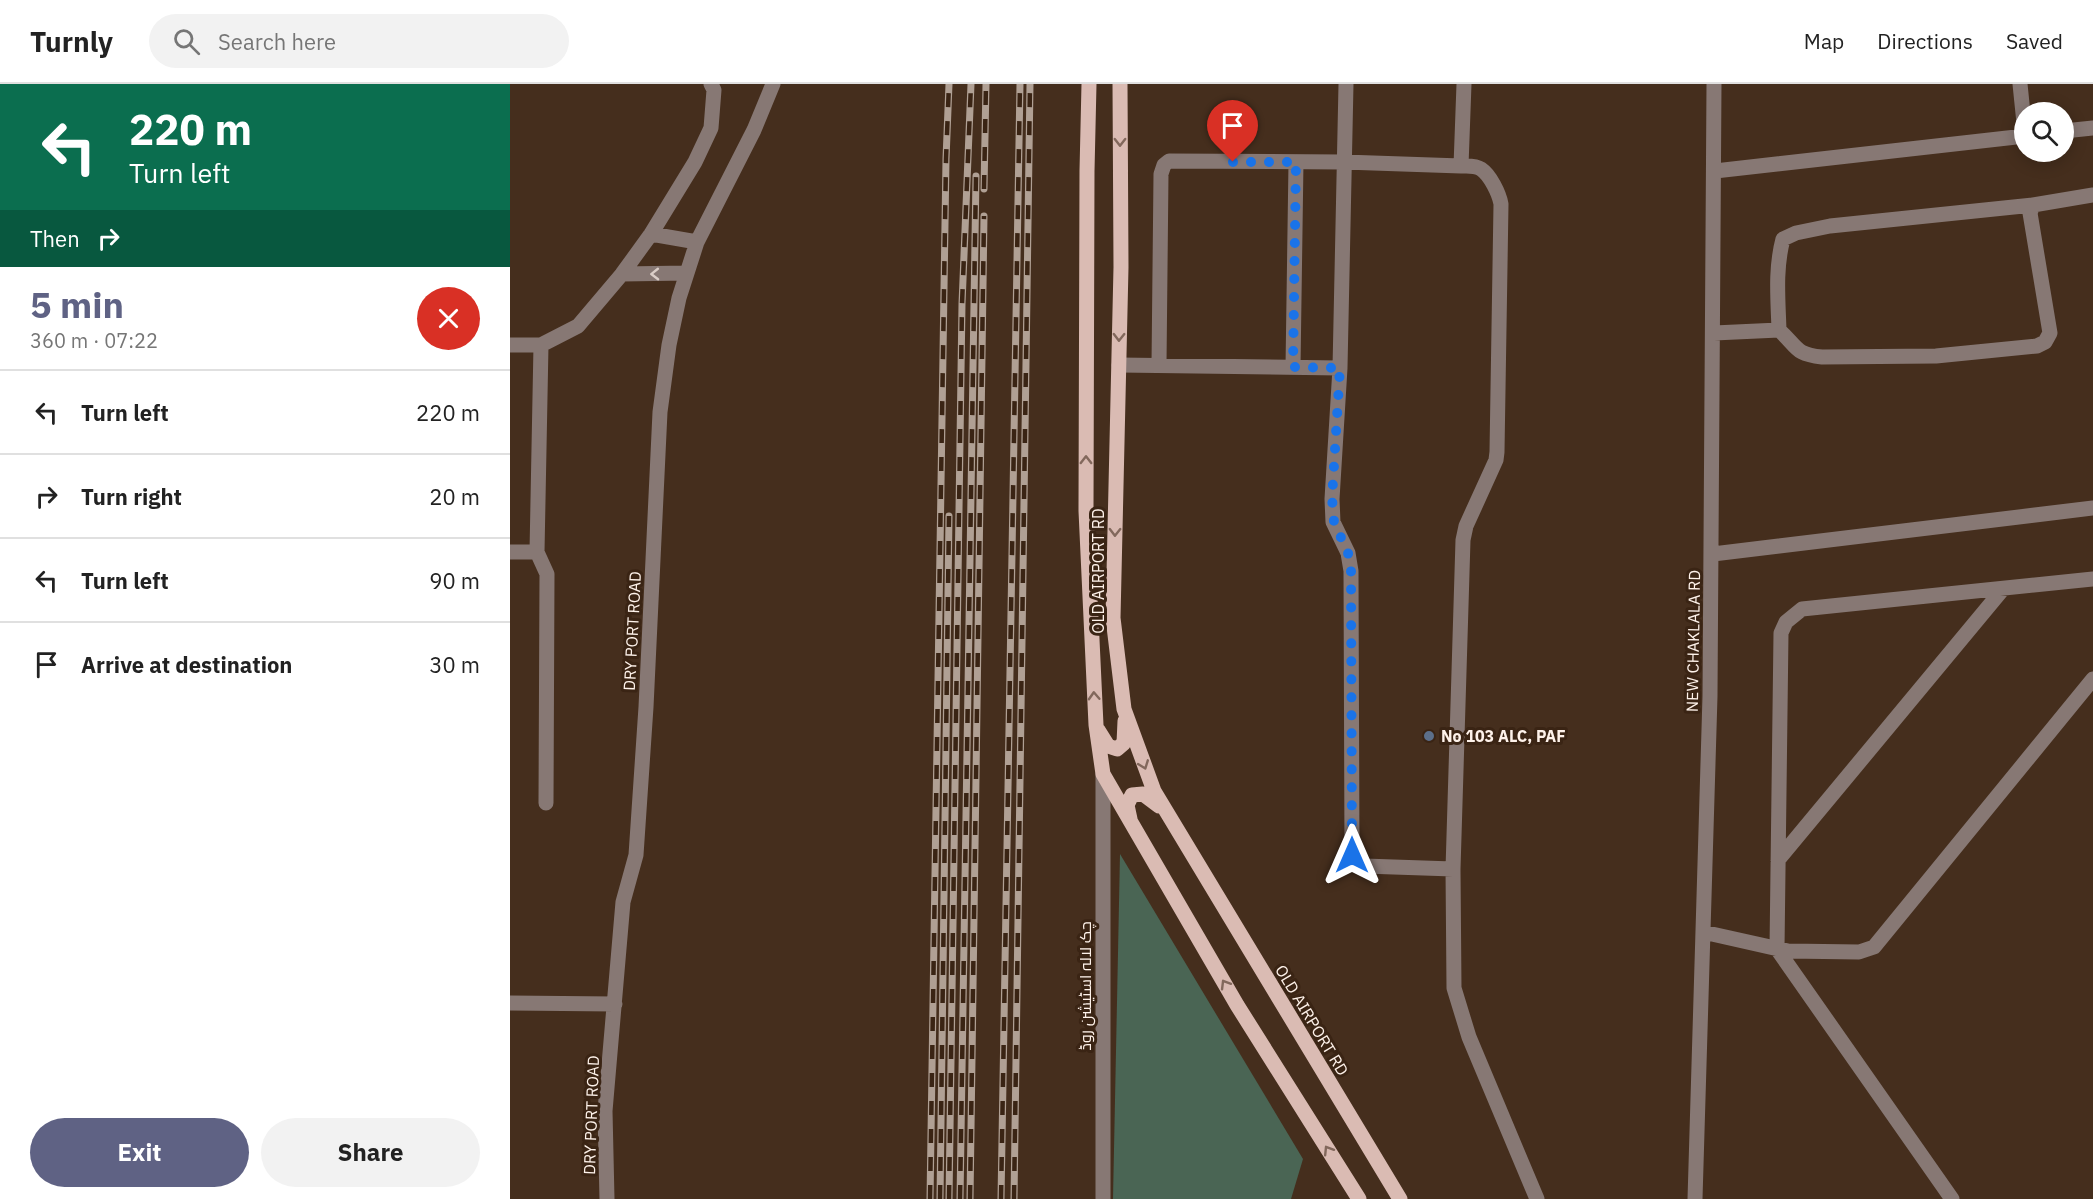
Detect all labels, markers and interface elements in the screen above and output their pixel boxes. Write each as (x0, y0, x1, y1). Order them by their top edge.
search box (149, 14, 569, 68)
text: Turnly (30, 23, 113, 60)
icon: search (170, 25, 203, 58)
text: Search here (218, 27, 336, 56)
text: Map (1804, 27, 1844, 55)
text: Directions (1877, 27, 1973, 55)
text: Saved (2006, 27, 2063, 55)
pin (1207, 100, 1258, 162)
text: 220 m (129, 102, 252, 157)
map controls (2014, 102, 2074, 162)
button: search (2014, 102, 2074, 162)
icon: left (30, 108, 108, 186)
icon: arrive (1216, 109, 1249, 142)
one-way arrow (1114, 138, 1126, 147)
text: Turn left (129, 155, 230, 190)
icon: right (92, 222, 125, 255)
text: Then (30, 224, 80, 253)
one-way arrow (650, 267, 659, 280)
text: 5 min (30, 281, 124, 328)
button: close (417, 287, 480, 350)
text: 360 m · 07:22 (30, 327, 158, 354)
one-way arrow (1113, 333, 1126, 342)
icon: left (30, 396, 63, 429)
text: Turn left (81, 398, 169, 427)
text: 220 m (416, 398, 480, 427)
one-way arrow (1080, 455, 1092, 464)
icon: right (30, 480, 63, 513)
text: Turn right (81, 482, 182, 511)
text: 20 m (429, 482, 480, 511)
street label: OLD AIRPORT RD (1088, 508, 1108, 634)
one-way arrow (1109, 528, 1121, 537)
icon: left (30, 564, 63, 597)
text: Turn left (81, 566, 169, 595)
text: 90 m (429, 566, 480, 595)
street label: NEW CHAKLALA RD (1682, 570, 1704, 712)
street label: DRY PORT ROAD (619, 571, 645, 691)
icon: arrive (30, 648, 63, 681)
text: Arrive at destination (81, 650, 292, 679)
text: 30 m (429, 650, 480, 679)
one-way arrow (1088, 692, 1101, 701)
place label: No 103 ALC, PAF (1441, 726, 1566, 746)
marker: No 103 ALC, PAF (1422, 729, 1436, 743)
one-way arrow (1136, 760, 1149, 770)
position arrow (1320, 823, 1384, 887)
street label: چک لالہ اسٹیشن روڈ (1075, 921, 1097, 1051)
street label: OLD AIRPORT RD (1271, 961, 1353, 1079)
one-way arrow (1220, 980, 1232, 990)
street label: DRY PORT ROAD (579, 1055, 603, 1175)
button: Exit (30, 1118, 249, 1187)
button: Share (261, 1118, 480, 1187)
one-way arrow (1325, 1145, 1336, 1156)

